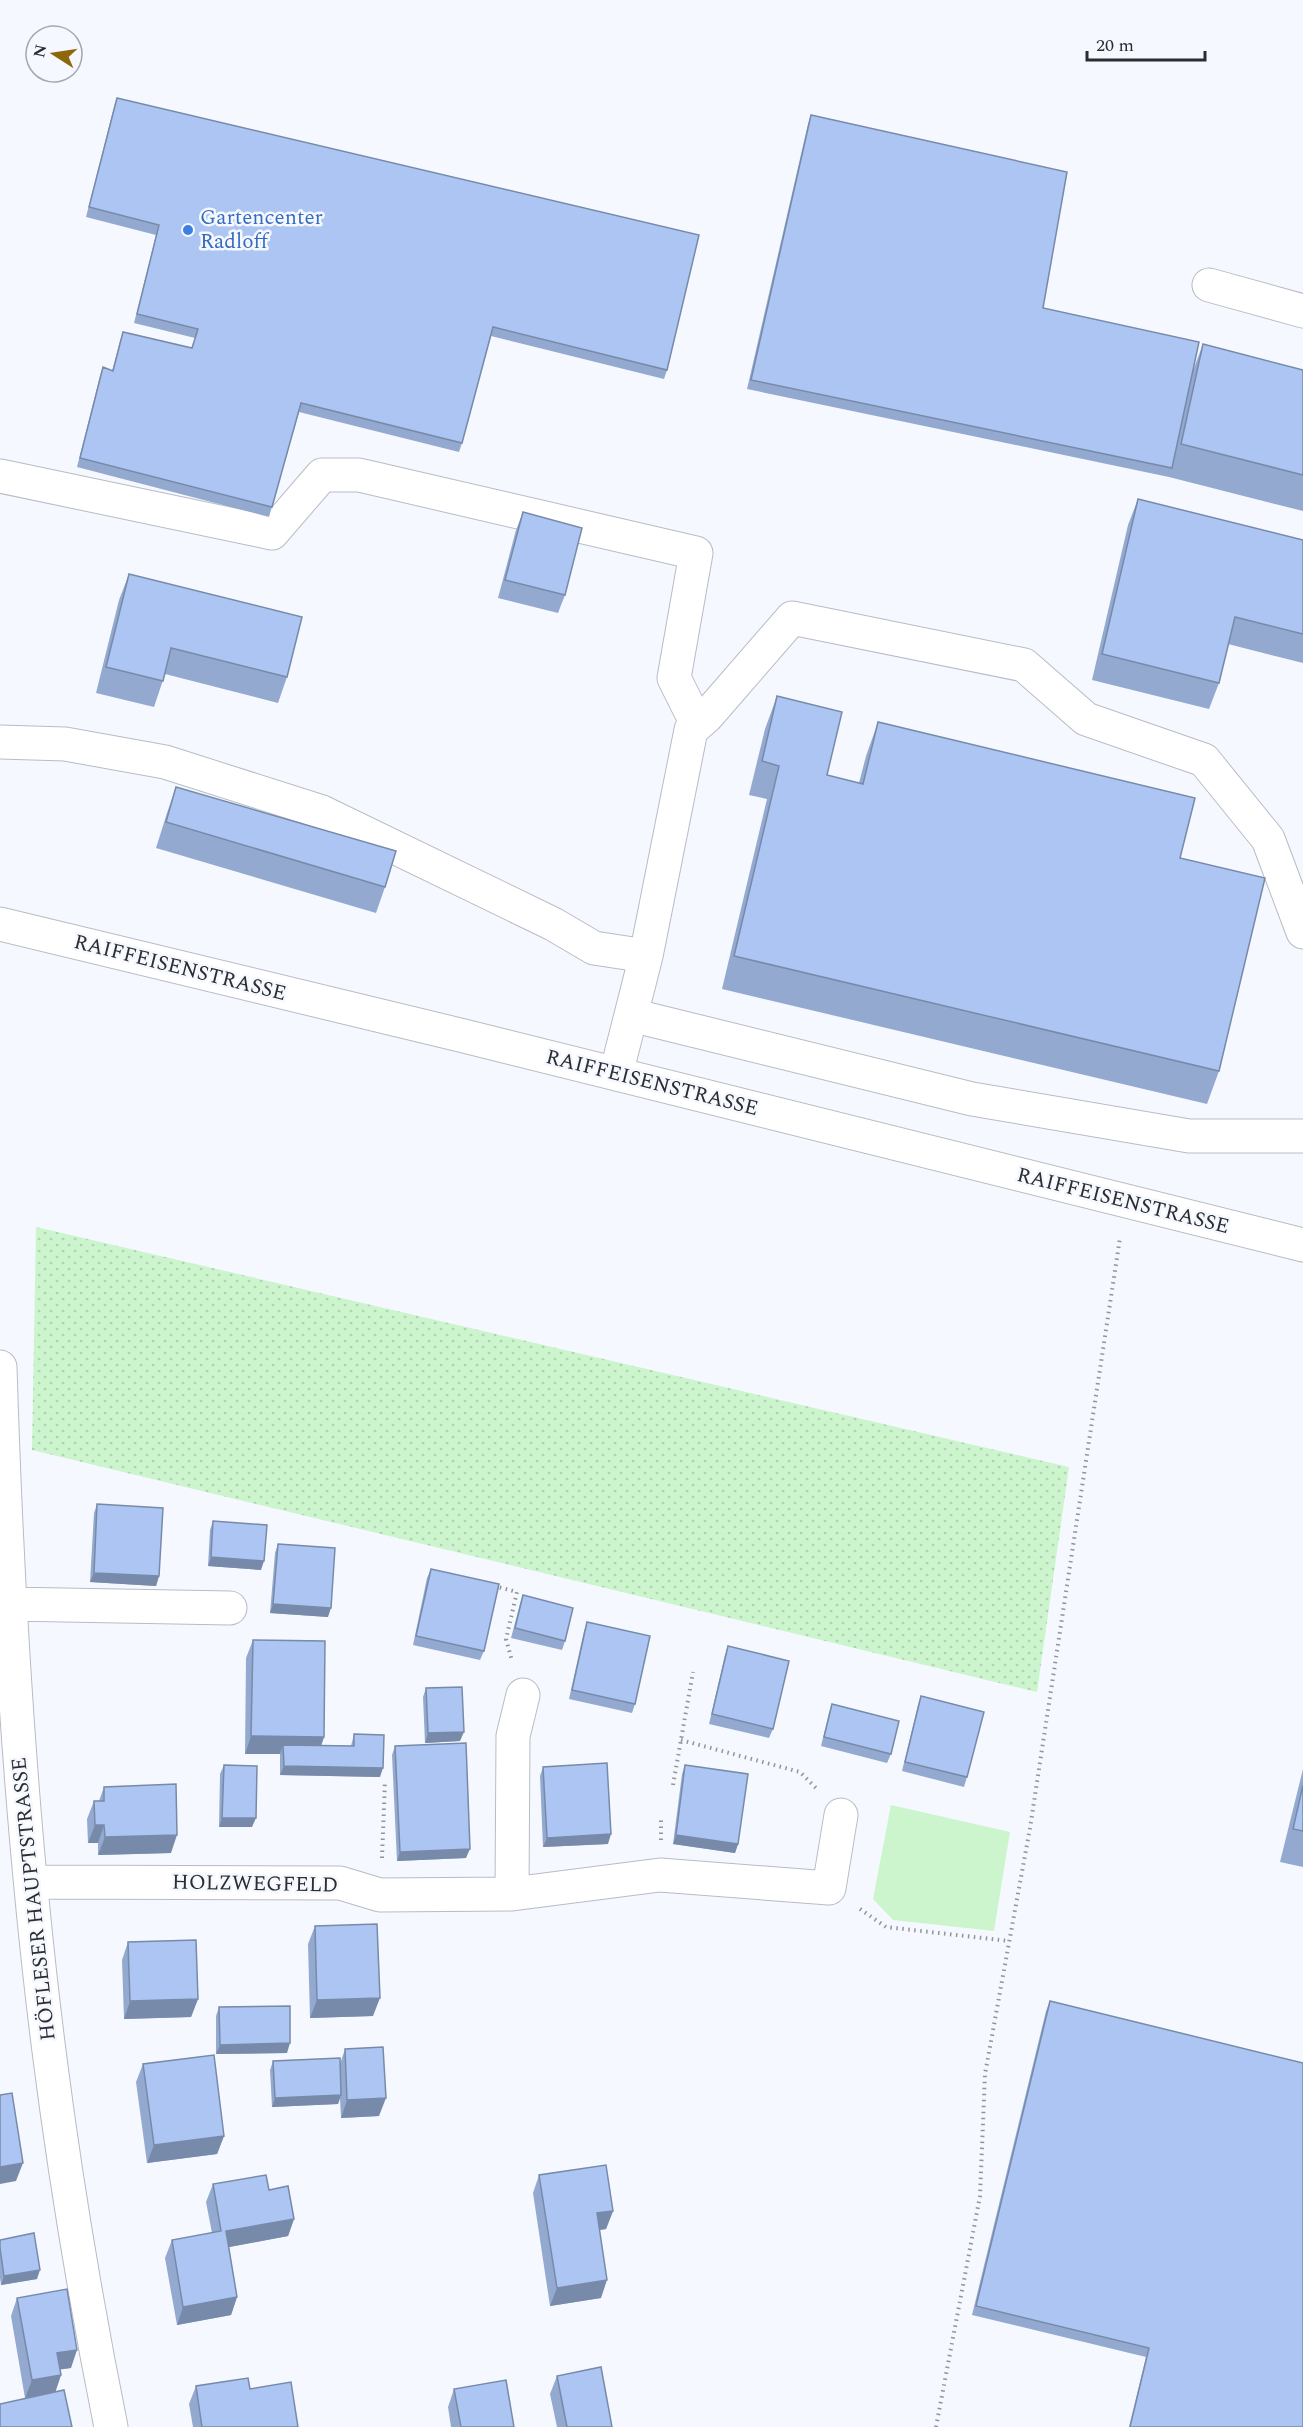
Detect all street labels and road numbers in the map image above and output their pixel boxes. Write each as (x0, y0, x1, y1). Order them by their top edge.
street label: RAIFFEISENSTRASSE (70, 926, 290, 1010)
street label: RAIFFEISENSTRASSE (542, 1041, 762, 1125)
street label: RAIFFEISENSTRASSE (1013, 1159, 1233, 1243)
street label: HÖFLESER HAUPTSTRASSE (3, 1756, 65, 2042)
street label: HOLZWEGFELD (171, 1867, 339, 1901)

